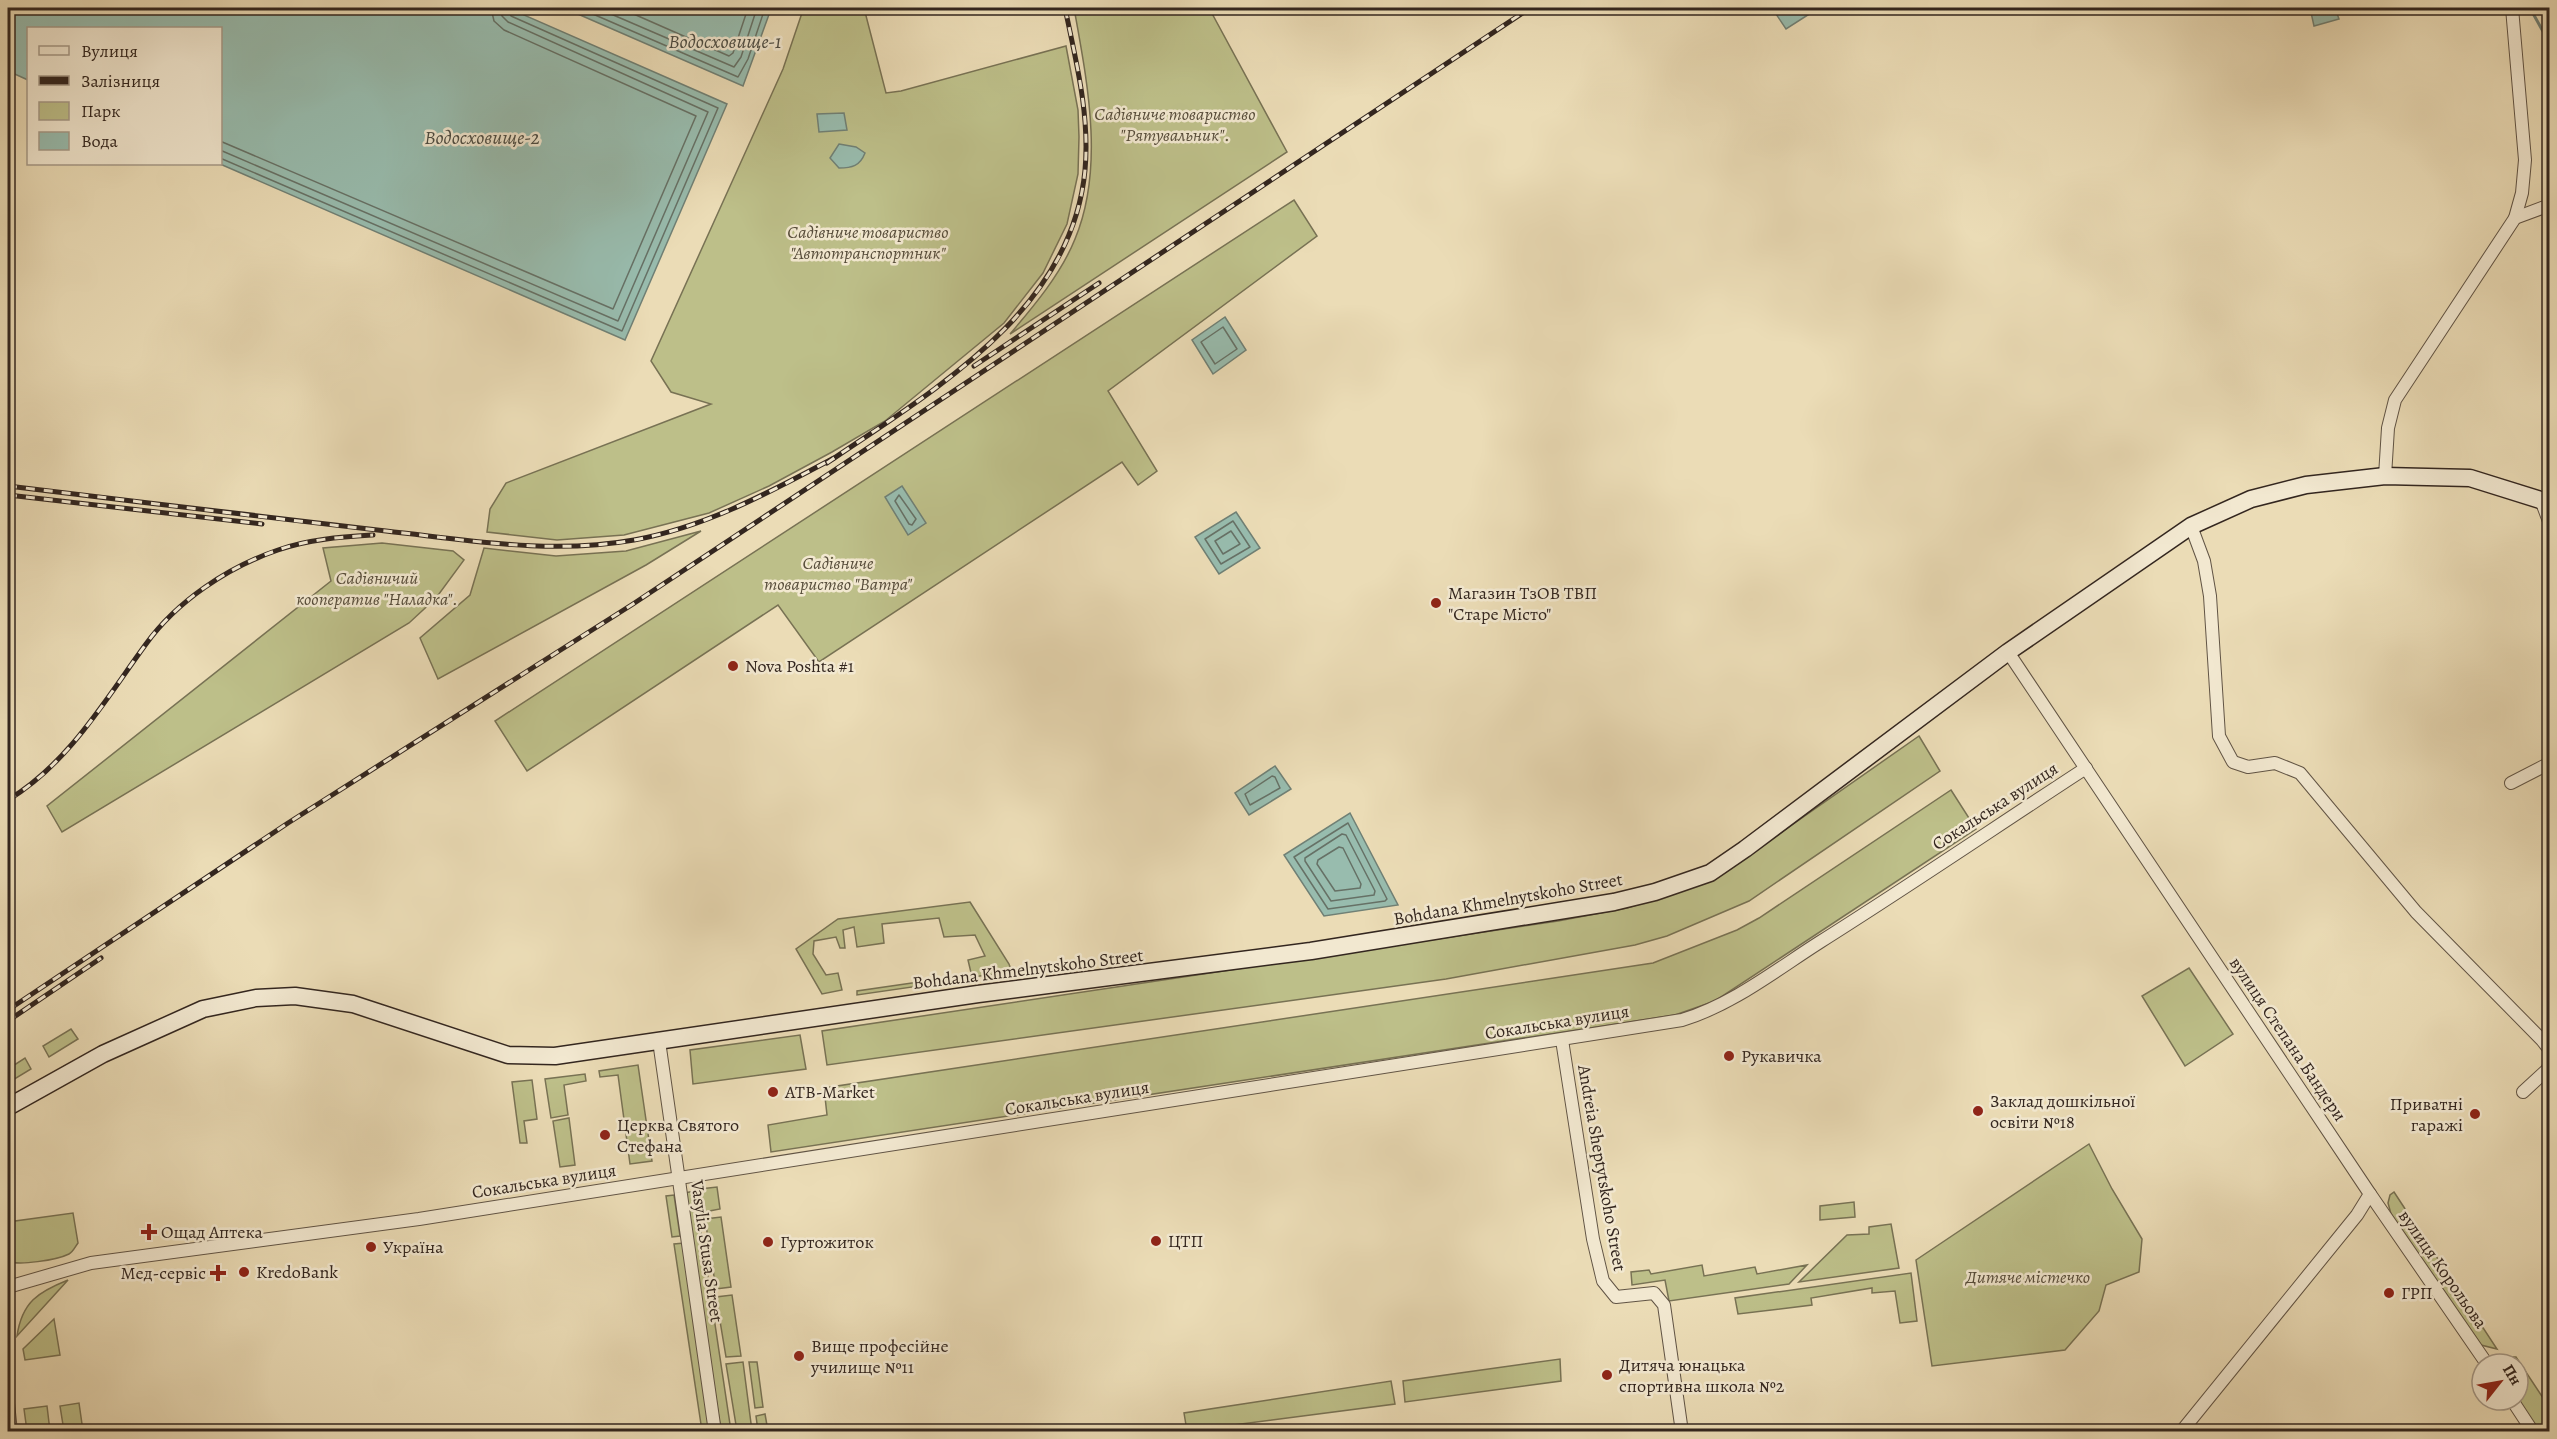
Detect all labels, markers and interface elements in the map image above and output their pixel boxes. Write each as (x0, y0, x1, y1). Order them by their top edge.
legend (27, 27, 222, 165)
water label: Водосховище-1 (668, 28, 782, 55)
text: Вулиця (81, 39, 138, 63)
text: Залізниця (81, 69, 160, 93)
text: Парк (81, 99, 121, 123)
park label: Садівниче товариство "Рятувальник". (1094, 102, 1256, 147)
water label: Водосховище-2 (424, 124, 540, 151)
text: Вода (81, 129, 119, 153)
park label: Садівниче товариство "Автотранспортник" (787, 220, 949, 265)
park label: Садівниче товариство "Ватра" (764, 551, 913, 596)
park label: Садівничий кооператив "Наладка". (296, 566, 458, 611)
place label: Магазин ТзОВ ТВП "Старе Місто" (1448, 581, 1597, 626)
marker: Магазин ТзОВ ТВП "Старе Місто" (1429, 596, 1443, 610)
place label: Nova Poshta #1 (745, 654, 854, 678)
marker: Nova Poshta #1 (726, 659, 740, 673)
street label: Сокальська вулиця (1927, 756, 2063, 856)
street label: Bohdana Khmelnytskoho Street (1392, 867, 1624, 931)
street label: Bohdana Khmelnytskoho Street (911, 943, 1145, 995)
street label: вулиця Степана Бандери (2224, 952, 2352, 1126)
street label: Сокальська вулиця (1483, 999, 1631, 1045)
place label: Рукавичка (1741, 1044, 1822, 1068)
marker: Рукавичка (1722, 1049, 1736, 1063)
street label: Andreia Sheptytskoho Street (1572, 1062, 1632, 1273)
street label: Сокальська вулиця (1003, 1075, 1151, 1121)
place label: ATB-Market (784, 1080, 875, 1104)
marker: ATB-Market (766, 1085, 780, 1099)
place label: Заклад дошкільної освіти №18 (1990, 1089, 2135, 1134)
place label: Приватні гаражі (2390, 1092, 2463, 1137)
marker: Заклад дошкільної освіти №18 (1971, 1104, 1985, 1118)
marker: Приватні гаражі (2468, 1107, 2482, 1121)
place label: Церква Святого Стефана (617, 1113, 739, 1158)
marker: Церква Святого Стефана (598, 1128, 612, 1142)
street label: Сокальська вулиця (470, 1158, 618, 1204)
street label: Vasylia Stusa Street (685, 1177, 729, 1324)
street label: вулиця Корольова (2393, 1205, 2493, 1334)
place label: Ощад Аптека (161, 1220, 264, 1244)
marker: Ощад Аптека (142, 1225, 156, 1239)
place label: ЦТП (1168, 1229, 1203, 1253)
place label: Гуртожиток (780, 1230, 874, 1254)
marker: ЦТП (1149, 1234, 1163, 1248)
place label: Україна (383, 1235, 444, 1259)
marker: Гуртожиток (761, 1235, 775, 1249)
marker: Україна (364, 1240, 378, 1254)
place label: KredoBank (256, 1260, 338, 1284)
place label: Мед-сервіс (121, 1261, 206, 1285)
marker: KredoBank (237, 1265, 251, 1279)
park label: Дитяче містечко (1964, 1265, 2090, 1289)
marker: Мед-сервіс (211, 1266, 225, 1280)
place label: ГРП (2401, 1281, 2433, 1305)
marker: ГРП (2382, 1286, 2396, 1300)
place label: Вище професійне училище №11 (810, 1334, 949, 1379)
marker: Вище професійне училище №11 (792, 1349, 806, 1363)
north arrow (2470, 1352, 2530, 1412)
place label: Дитяча юнацька спортивна школа №2 (1619, 1353, 1785, 1398)
text: Пн (2497, 1360, 2527, 1389)
marker: Дитяча юнацька спортивна школа №2 (1600, 1368, 1614, 1382)

